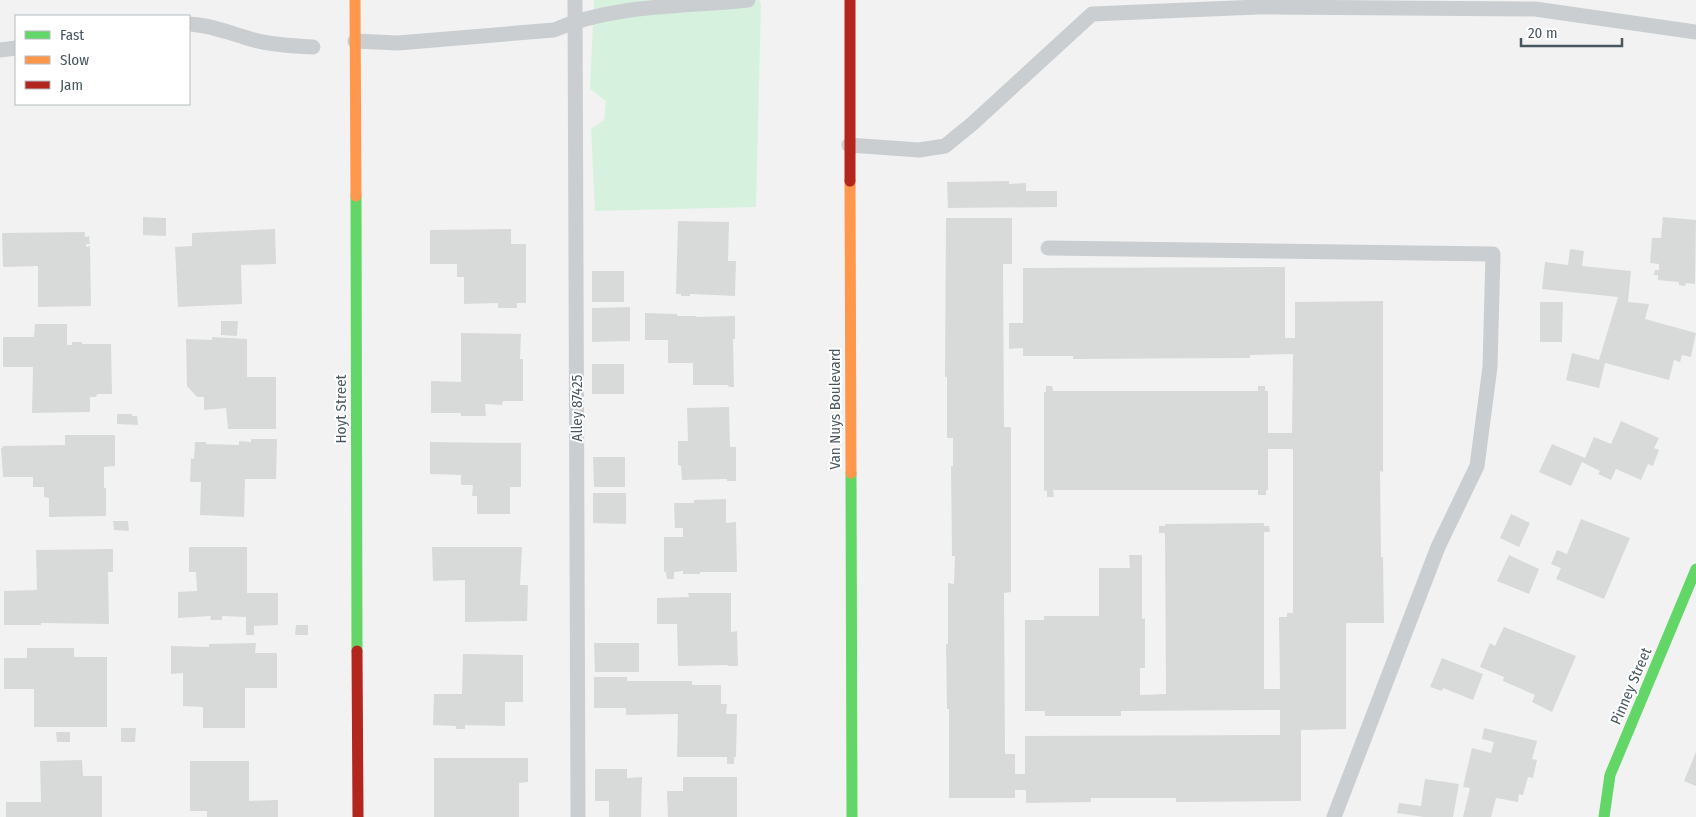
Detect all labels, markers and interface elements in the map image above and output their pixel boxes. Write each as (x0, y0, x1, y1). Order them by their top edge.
legend (15, 15, 190, 105)
scale bar (1521, 15, 1622, 47)
text: 20 m (1528, 24, 1558, 42)
text: Fast (60, 26, 84, 44)
text: Slow (60, 51, 89, 69)
text: Jam (60, 76, 83, 94)
street label: Van Nuys Boulevard (826, 348, 844, 470)
street label: Hoyt Street (332, 374, 350, 443)
street label: Alley 87425 (568, 375, 586, 441)
street label: Pinney Street (1607, 645, 1655, 727)

